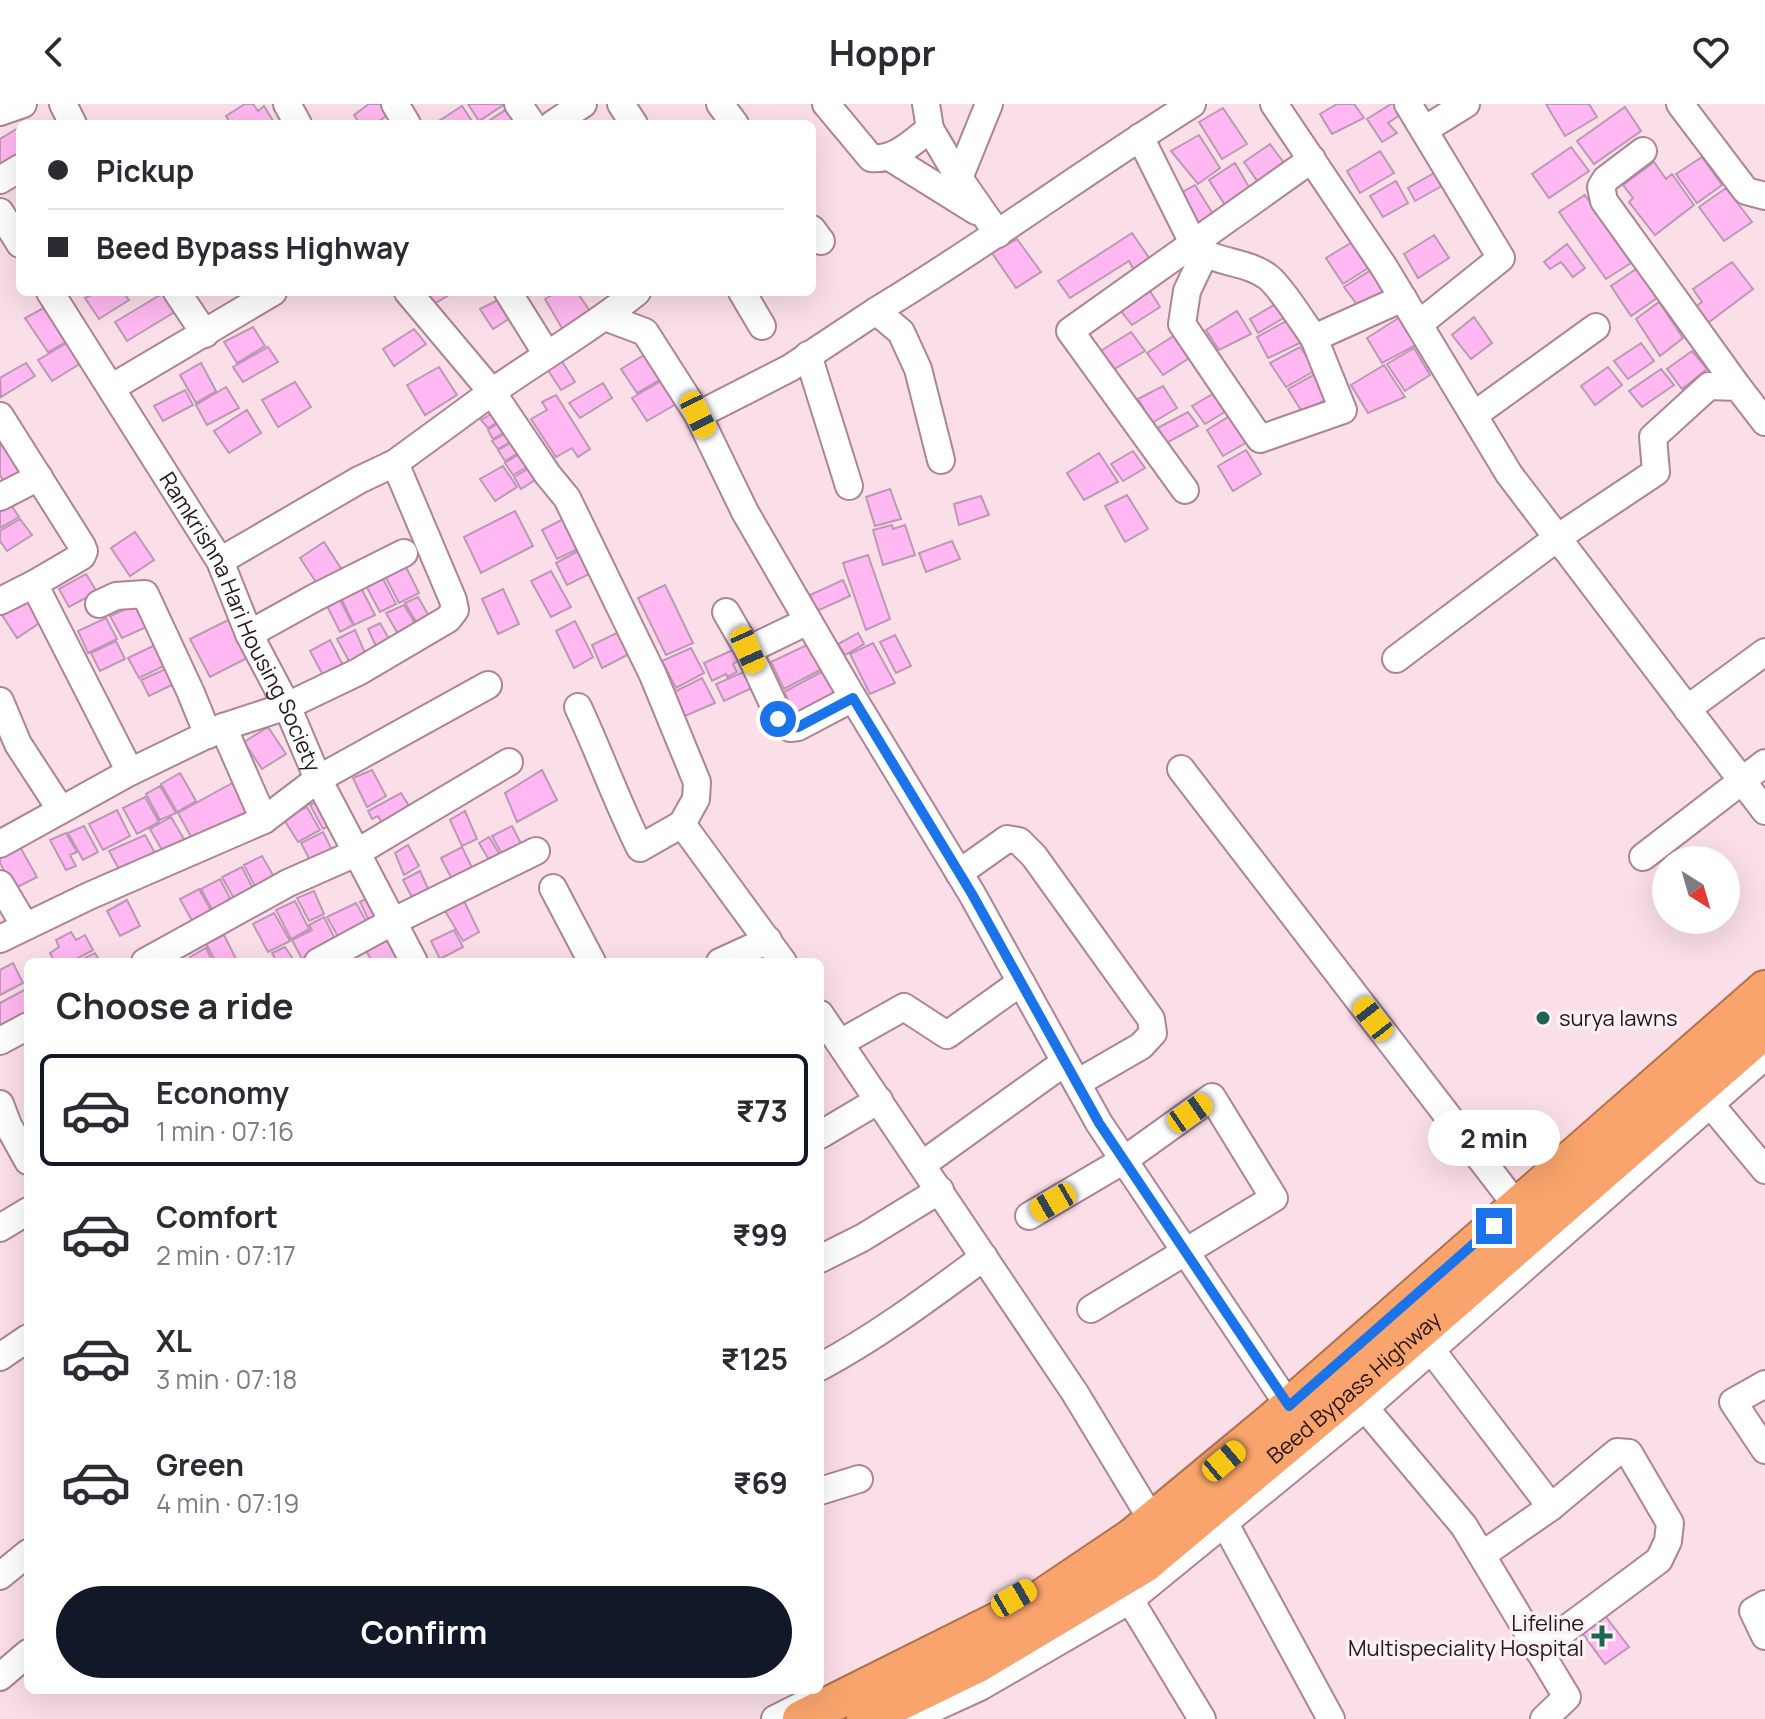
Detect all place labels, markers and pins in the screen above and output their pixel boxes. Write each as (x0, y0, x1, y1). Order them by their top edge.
place label: surya lawns (1559, 1003, 1678, 1033)
marker: surya lawns (1534, 1009, 1552, 1027)
place label: Lifeline Multispeciality Hospital (1348, 1608, 1584, 1663)
marker: Lifeline Multispeciality Hospital (1591, 1625, 1613, 1647)

